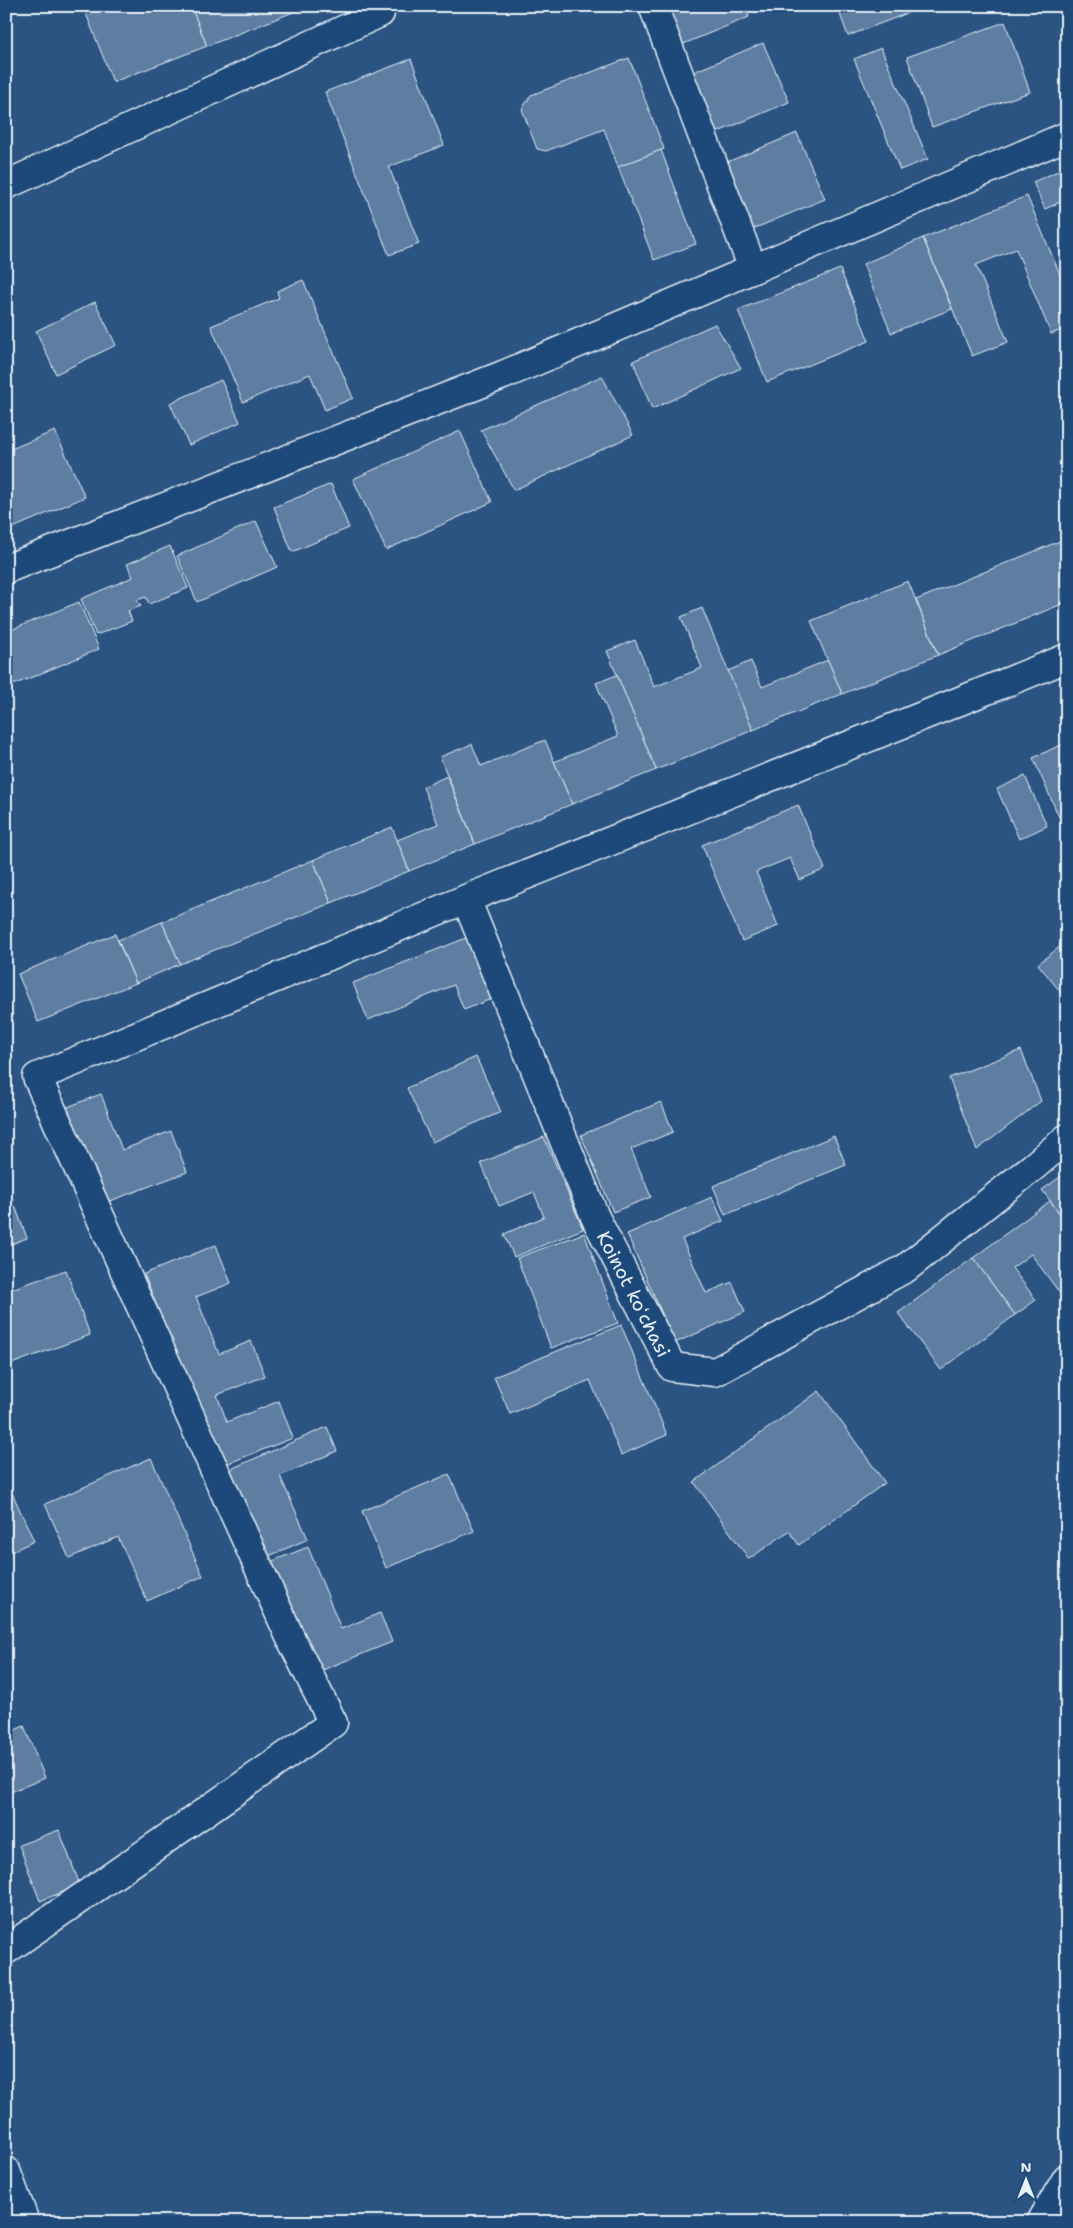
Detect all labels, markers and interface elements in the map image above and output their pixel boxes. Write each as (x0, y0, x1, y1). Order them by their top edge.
street label: Koinot koʻchasi (591, 1227, 676, 1362)
north arrow (1000, 2156, 1050, 2206)
text: N (1020, 2158, 1032, 2176)

